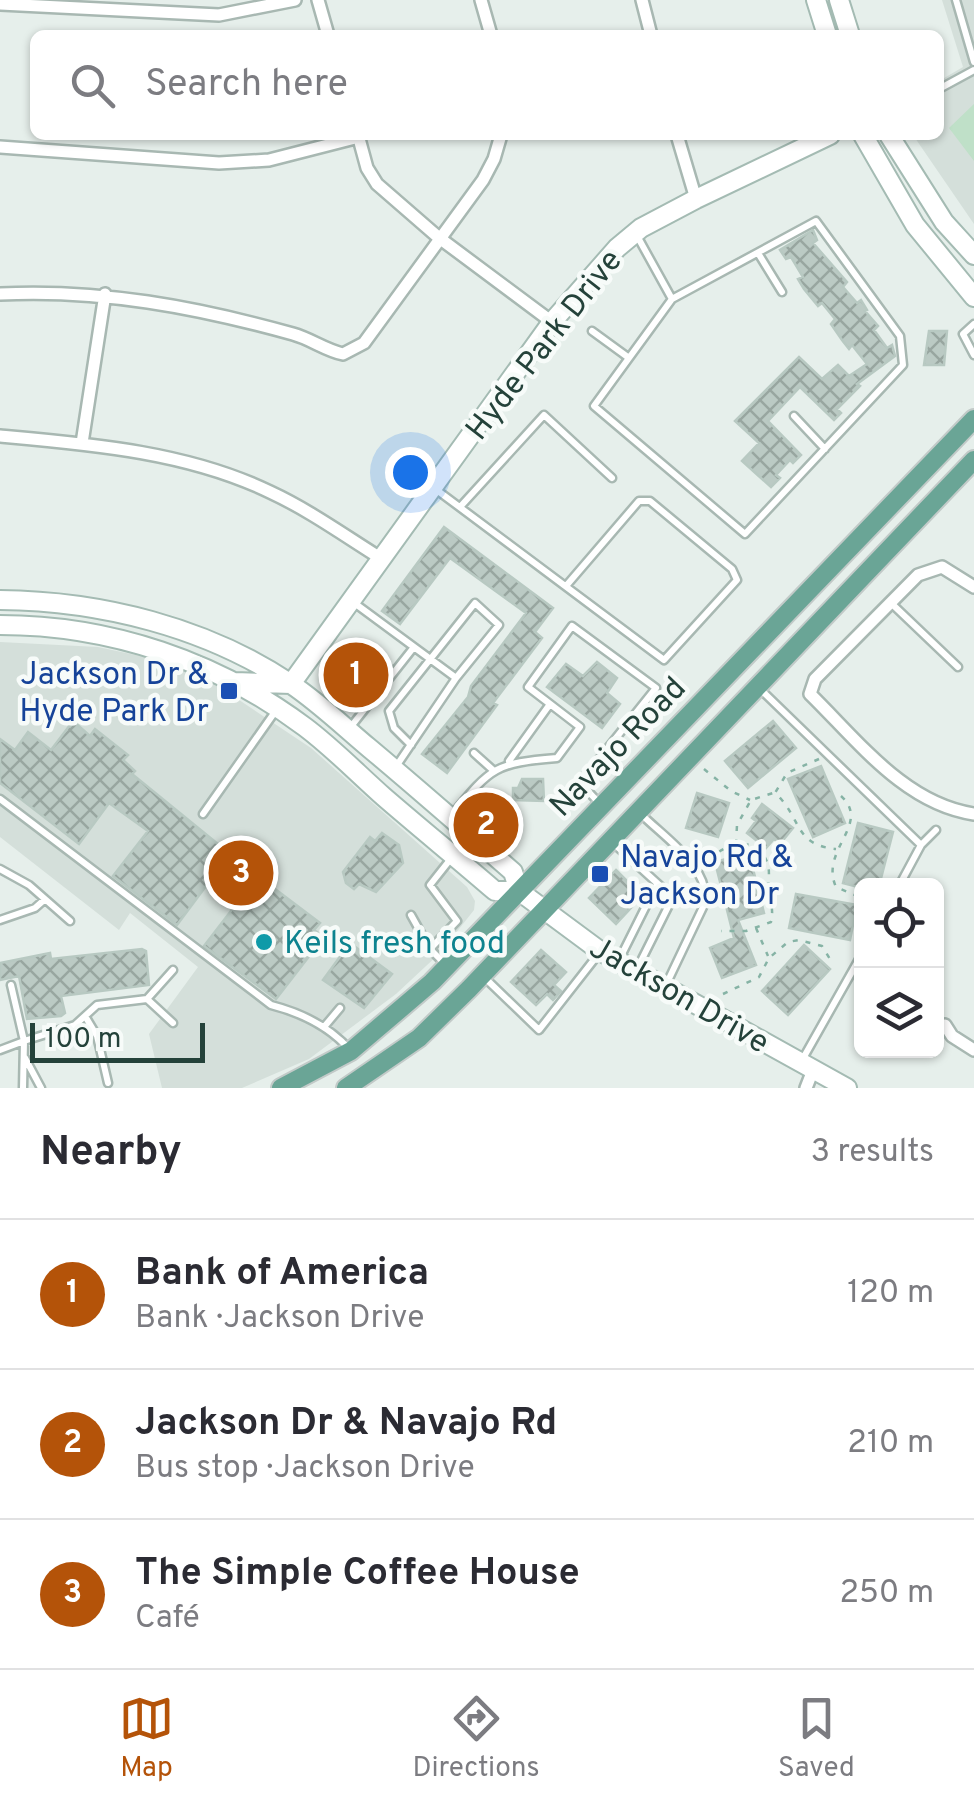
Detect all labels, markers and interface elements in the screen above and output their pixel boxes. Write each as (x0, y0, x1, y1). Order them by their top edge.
search box (30, 30, 944, 140)
icon: search (65, 58, 120, 113)
text: Search here (145, 61, 348, 110)
street label: Hyde Park Drive (458, 242, 632, 449)
your location (385, 447, 436, 498)
pin: 1 (324, 638, 388, 712)
place label: Jackson Dr & Hyde Park Dr (19, 656, 209, 733)
street label: Navajo Road (542, 670, 696, 827)
marker: Jackson Dr & Hyde Park Dr (218, 680, 240, 702)
pin: 2 (454, 788, 518, 862)
pin: 3 (208, 836, 274, 910)
place label: Navajo Rd & Jackson Dr (620, 839, 793, 916)
marker: Navajo Rd & Jackson Dr (589, 863, 611, 885)
map controls (854, 878, 944, 1058)
button: locate (854, 878, 944, 968)
place label: Keils fresh food (284, 925, 505, 965)
street label: Jackson Drive (582, 929, 775, 1064)
marker: Keils fresh food (253, 931, 275, 953)
button: layers (854, 968, 944, 1058)
scale bar (30, 1018, 205, 1062)
text: 100 m (45, 1022, 121, 1058)
text: Nearby (40, 1127, 182, 1180)
text: 3 results (811, 1133, 934, 1173)
text: Bank of America (135, 1250, 429, 1299)
text: 1 (66, 1274, 79, 1314)
text: 120 m (847, 1274, 934, 1314)
text: Bank · Jackson Drive (135, 1299, 424, 1339)
text: Jackson Dr & Navajo Rd (135, 1400, 557, 1449)
text: 2 (63, 1424, 82, 1464)
text: 210 m (847, 1424, 934, 1464)
text: Bus stop · Jackson Drive (135, 1449, 475, 1489)
text: The Simple Coffee House (135, 1550, 580, 1599)
text: 3 (63, 1574, 82, 1614)
text: 250 m (839, 1574, 934, 1614)
text: Café (135, 1599, 200, 1639)
tab: Map (119, 1691, 174, 1787)
tab: Directions (412, 1691, 540, 1787)
tab: Saved (778, 1691, 855, 1787)

